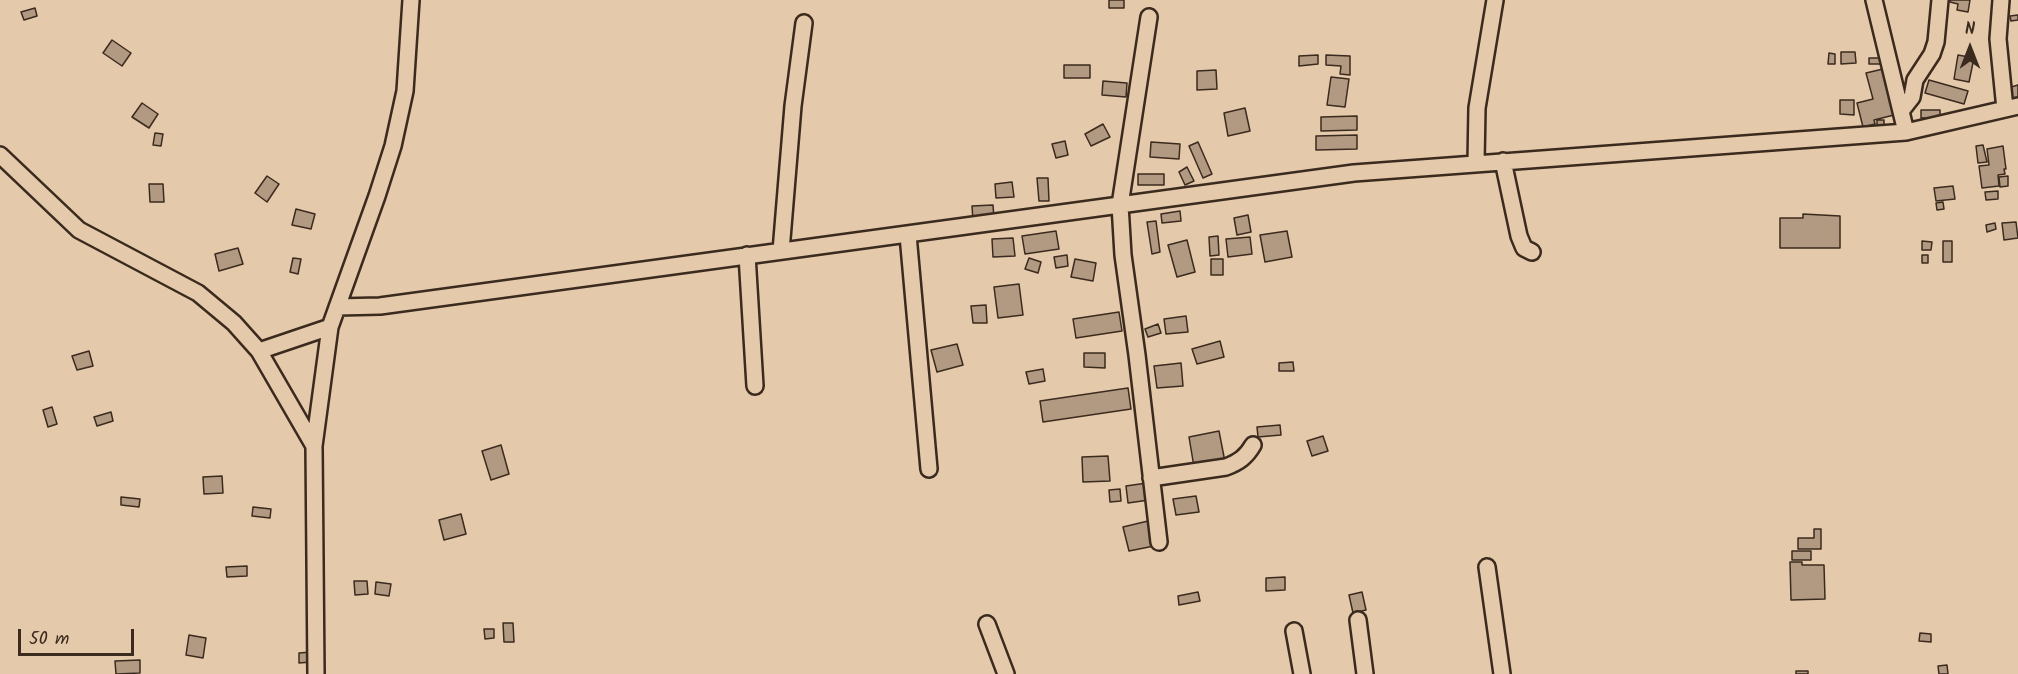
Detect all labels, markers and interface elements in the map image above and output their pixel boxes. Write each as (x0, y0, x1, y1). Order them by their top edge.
text: N (1965, 17, 1975, 42)
north arrow (1940, 18, 2000, 78)
scale bar (21, 617, 136, 655)
text: 50 m (29, 625, 69, 654)

